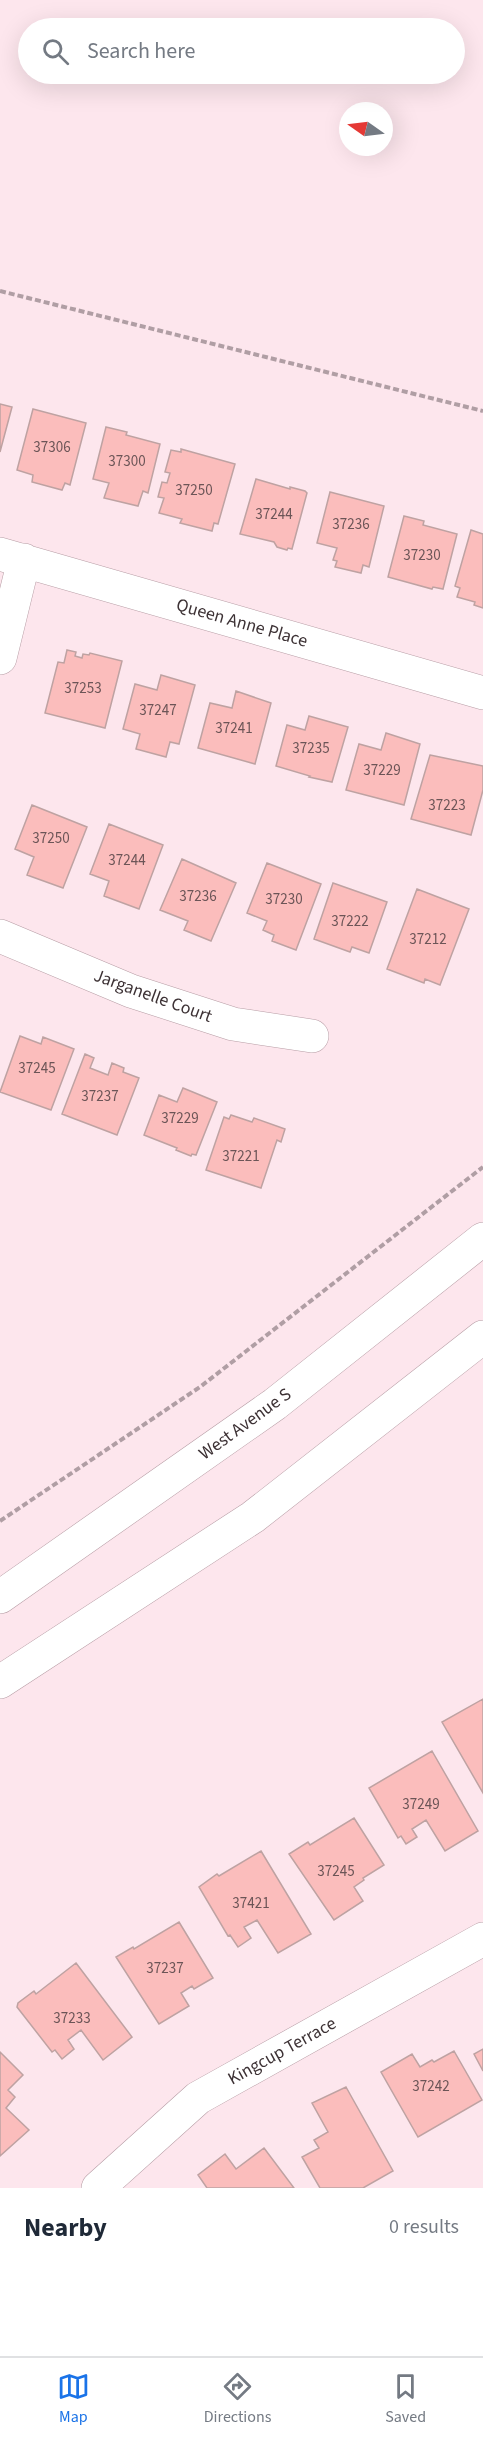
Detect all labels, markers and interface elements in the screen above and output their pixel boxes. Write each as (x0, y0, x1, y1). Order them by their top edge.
search box (18, 18, 465, 84)
icon: search (39, 35, 72, 68)
text: Search here (87, 35, 195, 67)
north arrow (339, 102, 393, 156)
house number: 37306 (33, 437, 71, 458)
house number: 37300 (108, 451, 146, 472)
house number: 37250 (175, 480, 213, 501)
house number: 37244 (255, 504, 293, 525)
house number: 37236 (332, 514, 370, 535)
house number: 37230 (403, 545, 441, 566)
street label: Queen Anne Place (173, 592, 311, 654)
house number: 37253 (64, 678, 102, 699)
house number: 37247 (139, 700, 177, 721)
house number: 37241 (215, 718, 253, 739)
house number: 37235 (292, 738, 330, 759)
house number: 37229 (363, 760, 401, 781)
house number: 37223 (428, 795, 466, 816)
house number: 37250 (32, 828, 70, 849)
house number: 37244 (108, 850, 146, 871)
house number: 37236 (179, 886, 217, 907)
house number: 37230 (265, 889, 303, 910)
house number: 37222 (331, 911, 369, 932)
house number: 37212 (409, 929, 447, 950)
street label: Jarganelle Court (90, 963, 216, 1029)
house number: 37245 (18, 1058, 56, 1079)
house number: 37237 (81, 1086, 119, 1107)
house number: 37229 (161, 1108, 199, 1129)
house number: 37221 (222, 1146, 260, 1167)
street label: West Avenue S (194, 1382, 296, 1466)
house number: 37249 (402, 1794, 440, 1815)
house number: 37245 (317, 1861, 355, 1882)
house number: 37421 (232, 1893, 270, 1914)
house number: 37237 (146, 1958, 184, 1979)
house number: 37233 (53, 2008, 91, 2029)
street label: Kingcup Terrace (223, 2011, 341, 2091)
house number: 37242 (412, 2076, 450, 2097)
text: Nearby (24, 2209, 107, 2246)
text: 0 results (389, 2213, 459, 2241)
tab: Map (57, 2370, 90, 2428)
tab: Directions (204, 2370, 271, 2428)
tab: Saved (385, 2370, 426, 2428)

